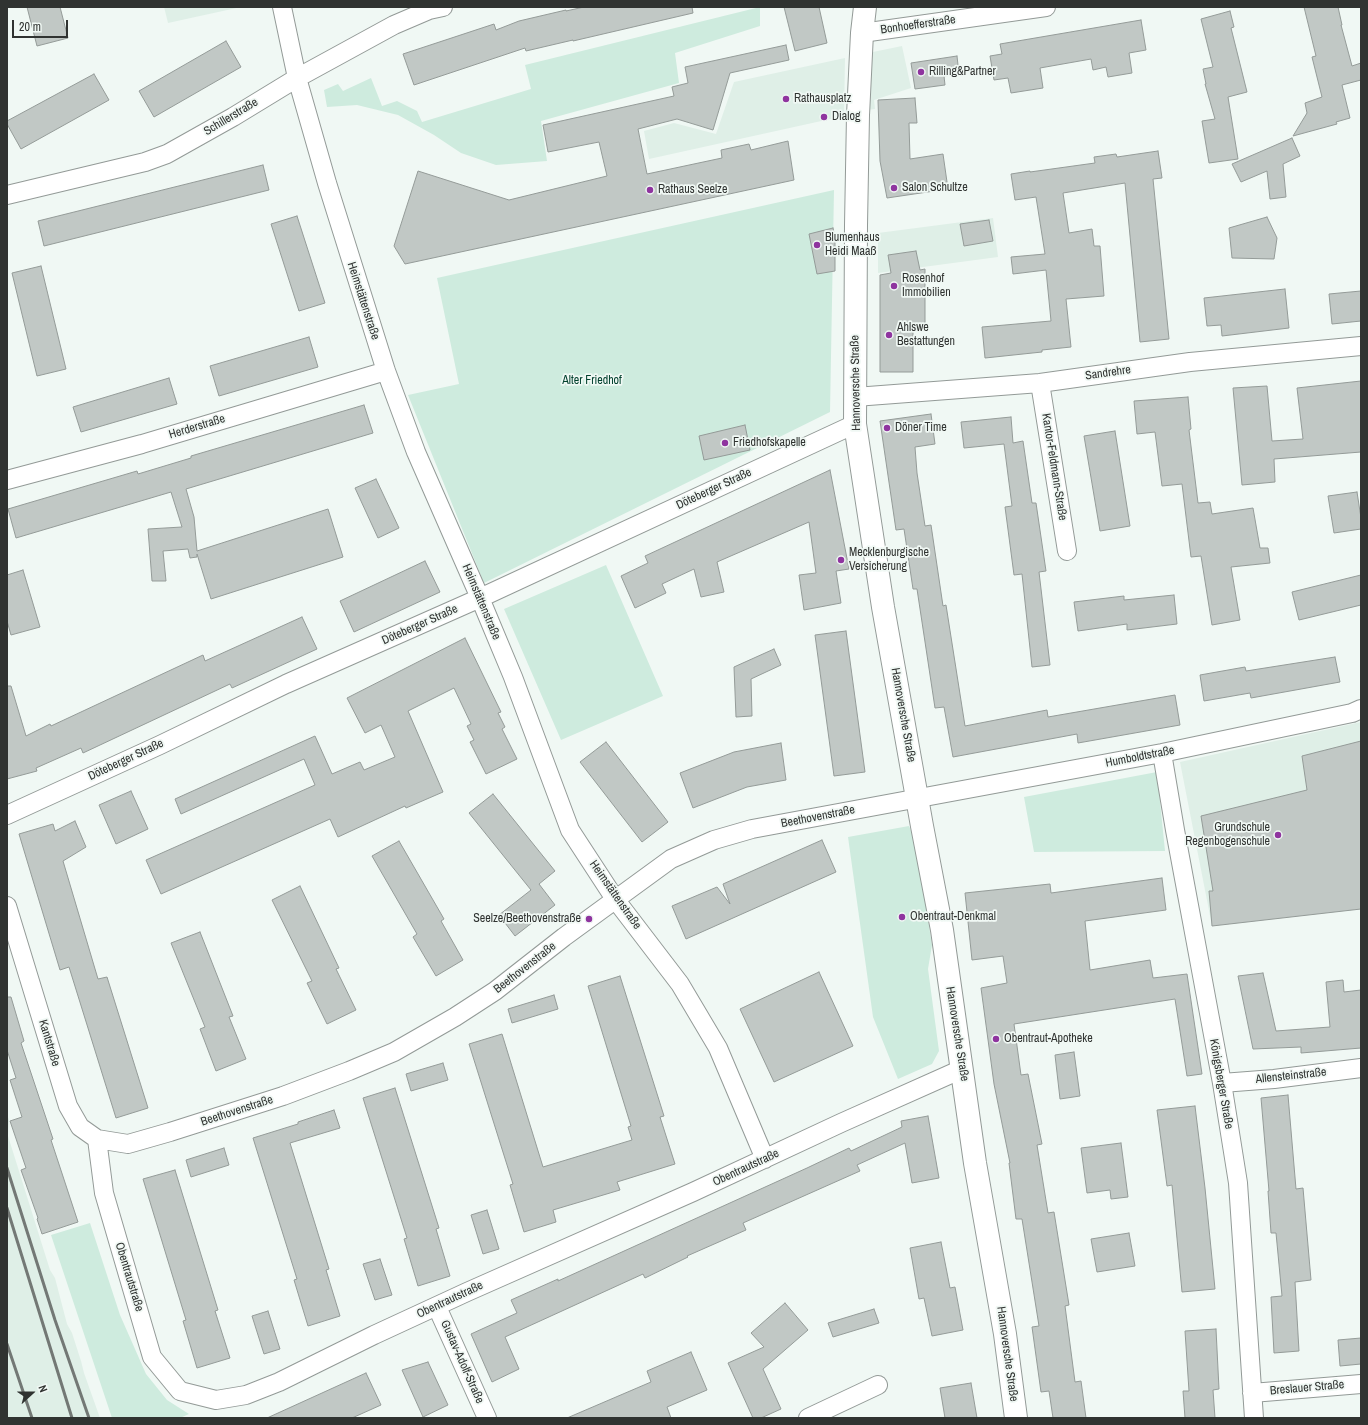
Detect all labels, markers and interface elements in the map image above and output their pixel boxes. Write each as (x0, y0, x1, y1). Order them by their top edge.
scale bar (14, 12, 70, 38)
street label: Bonhoefferstraße (879, 13, 957, 37)
text: 20 m (19, 19, 41, 35)
place label: Rilling&Partner (929, 65, 996, 79)
marker: Rilling&Partner (916, 67, 926, 77)
place label: Rathausplatz (794, 92, 851, 106)
marker: Rathausplatz (781, 94, 791, 104)
street label: Schillerstraße (201, 95, 261, 139)
place label: Dialog (832, 110, 860, 124)
marker: Dialog (819, 112, 829, 122)
place label: Salon Schultze (902, 181, 968, 195)
place label: Rathaus Seelze (658, 183, 727, 197)
marker: Salon Schultze (889, 183, 899, 193)
marker: Rathaus Seelze (645, 185, 655, 195)
place label: Blumenhaus Heidi Maaß (825, 231, 880, 259)
marker: Blumenhaus Heidi Maaß (812, 240, 822, 250)
street label: Heimstättenstraße (344, 260, 382, 342)
place label: Rosenhof Immobilien (902, 272, 951, 300)
marker: Rosenhof Immobilien (889, 281, 899, 291)
place label: Ahlswe Bestattungen (897, 321, 955, 349)
marker: Ahlswe Bestattungen (884, 330, 894, 340)
street label: Hannoversche Straße (848, 335, 864, 431)
street label: Sandrehre (1084, 363, 1132, 383)
park label: Alter Friedhof (562, 374, 622, 388)
street label: Herderstraße (167, 412, 227, 442)
street label: Kantor-Feldmann-Straße (1038, 412, 1070, 522)
place label: Döner Time (895, 421, 947, 435)
marker: Döner Time (882, 423, 892, 433)
place label: Friedhofskapelle (733, 436, 806, 450)
marker: Friedhofskapelle (720, 438, 730, 448)
street label: Döteberger Straße (674, 465, 754, 513)
place label: Mecklenburgische Versicherung (849, 546, 929, 574)
marker: Mecklenburgische Versicherung (836, 555, 846, 565)
street label: Heimstättenstraße (459, 562, 503, 642)
street label: Döteberger Straße (380, 602, 460, 648)
street label: Hannoversche Straße (888, 667, 918, 763)
street label: Döteberger Straße (86, 736, 166, 784)
street label: Humboldtstraße (1104, 743, 1176, 771)
street label: Beethovenstraße (780, 803, 856, 831)
place label: Grundschule Regenbogenschule (1185, 821, 1270, 849)
marker: Grundschule Regenbogenschule (1273, 830, 1283, 840)
street label: Heimstättenstraße (586, 858, 644, 932)
place label: Obentraut-Denkmal (910, 910, 996, 924)
place label: Seelze/Beethovenstraße (473, 912, 581, 926)
marker: Obentraut-Denkmal (897, 912, 907, 922)
marker: Seelze/Beethovenstraße (584, 914, 594, 924)
street label: Beethovenstraße (491, 939, 559, 997)
street label: Hannoversche Straße (942, 986, 972, 1082)
street label: Kantstraße (35, 1018, 63, 1068)
place label: Obentraut-Apotheke (1004, 1032, 1093, 1046)
marker: Obentraut-Apotheke (991, 1034, 1001, 1044)
street label: Königsberger Straße (1206, 1038, 1236, 1130)
street label: Allensteinstraße (1255, 1065, 1327, 1087)
street label: Beethovenstraße (199, 1093, 275, 1129)
street label: Obentrautstraße (710, 1146, 782, 1190)
street label: Obentrautstraße (112, 1241, 146, 1313)
street label: Obentrautstraße (414, 1278, 486, 1322)
street label: Hannoversche Straße (993, 1306, 1021, 1402)
street label: Gustav-Adolf-Straße (437, 1318, 487, 1406)
north arrow (12, 1373, 52, 1413)
street label: Breslauer Straße (1269, 1378, 1345, 1398)
text: N (35, 1383, 51, 1394)

